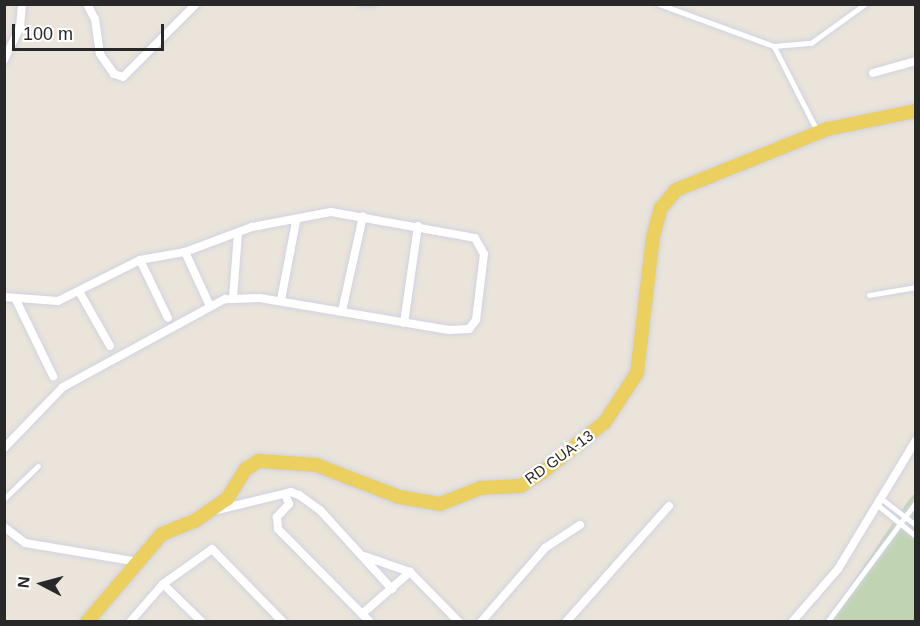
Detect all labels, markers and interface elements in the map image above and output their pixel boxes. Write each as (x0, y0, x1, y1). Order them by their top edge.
scale bar (15, 12, 166, 50)
text: 100 m (23, 24, 73, 44)
street label: RD GUA-13 (521, 426, 597, 488)
north arrow (12, 554, 72, 614)
text: N (15, 575, 33, 589)

